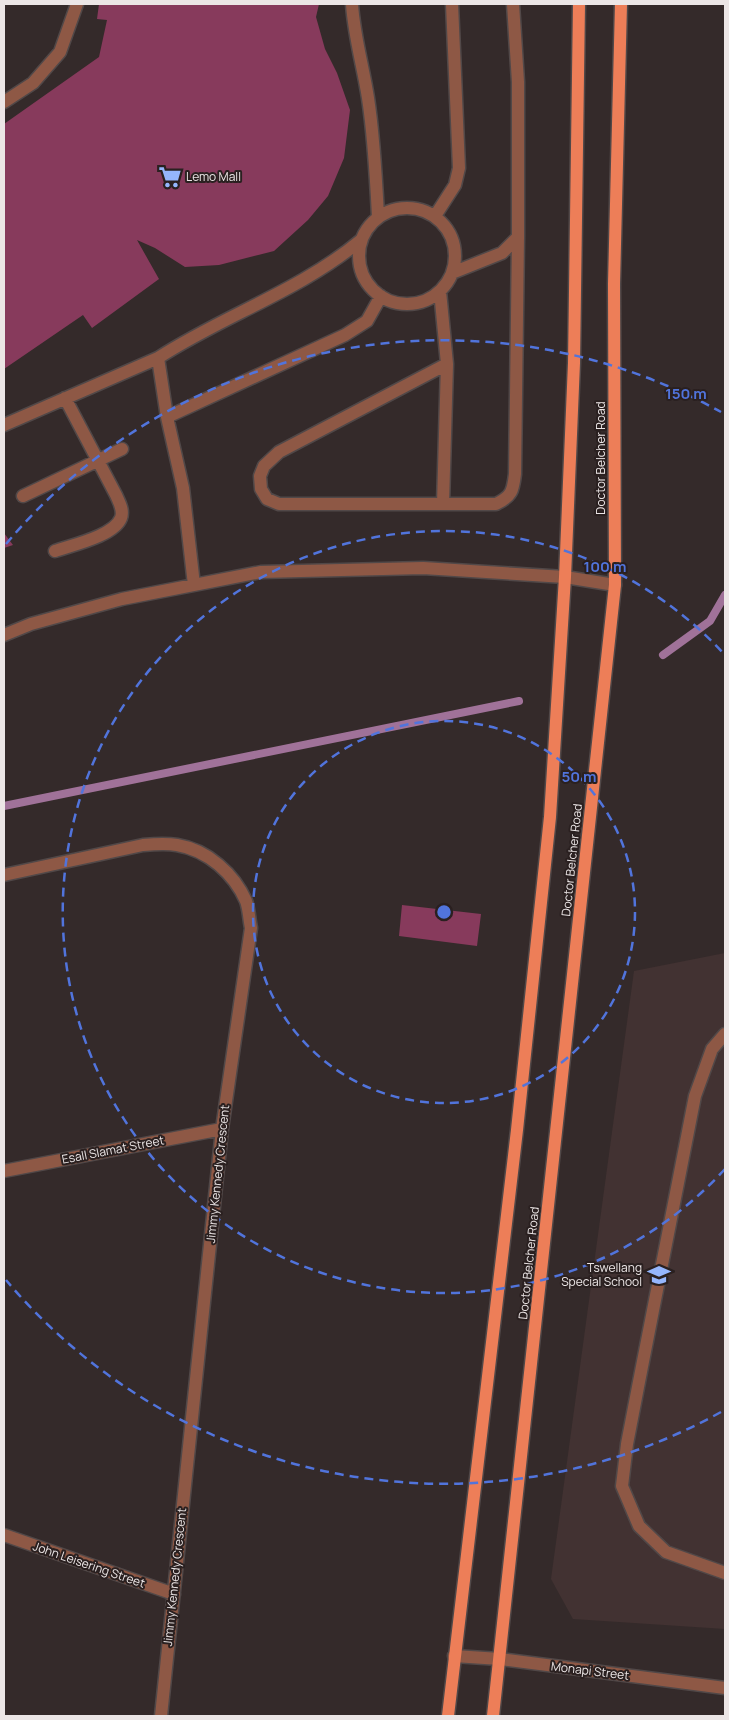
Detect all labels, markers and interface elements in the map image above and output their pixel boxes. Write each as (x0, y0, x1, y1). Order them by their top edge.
supermarket icon: Lemo Mall (157, 164, 183, 190)
place label: Lemo Mall (186, 168, 241, 185)
text: 150 m (665, 383, 707, 404)
street label: Doctor Belcher Road (592, 401, 609, 515)
text: 100 m (584, 556, 626, 577)
text: 50 m (561, 766, 597, 787)
street label: Doctor Belcher Road (557, 803, 586, 917)
centre of rings (435, 903, 453, 921)
street label: Jimmy Kennedy Crescent (202, 1104, 233, 1244)
street label: Esall Slamat Street (60, 1131, 166, 1168)
street label: Doctor Belcher Road (514, 1206, 543, 1320)
place label: Tswellang Special School (561, 1259, 642, 1290)
school or university icon: Tswellang Special School (646, 1262, 672, 1288)
street label: Jimmy Kennedy Crescent (159, 1507, 190, 1647)
street label: John Leisering Street (31, 1537, 148, 1592)
street label: Monapi Street (550, 1657, 630, 1684)

